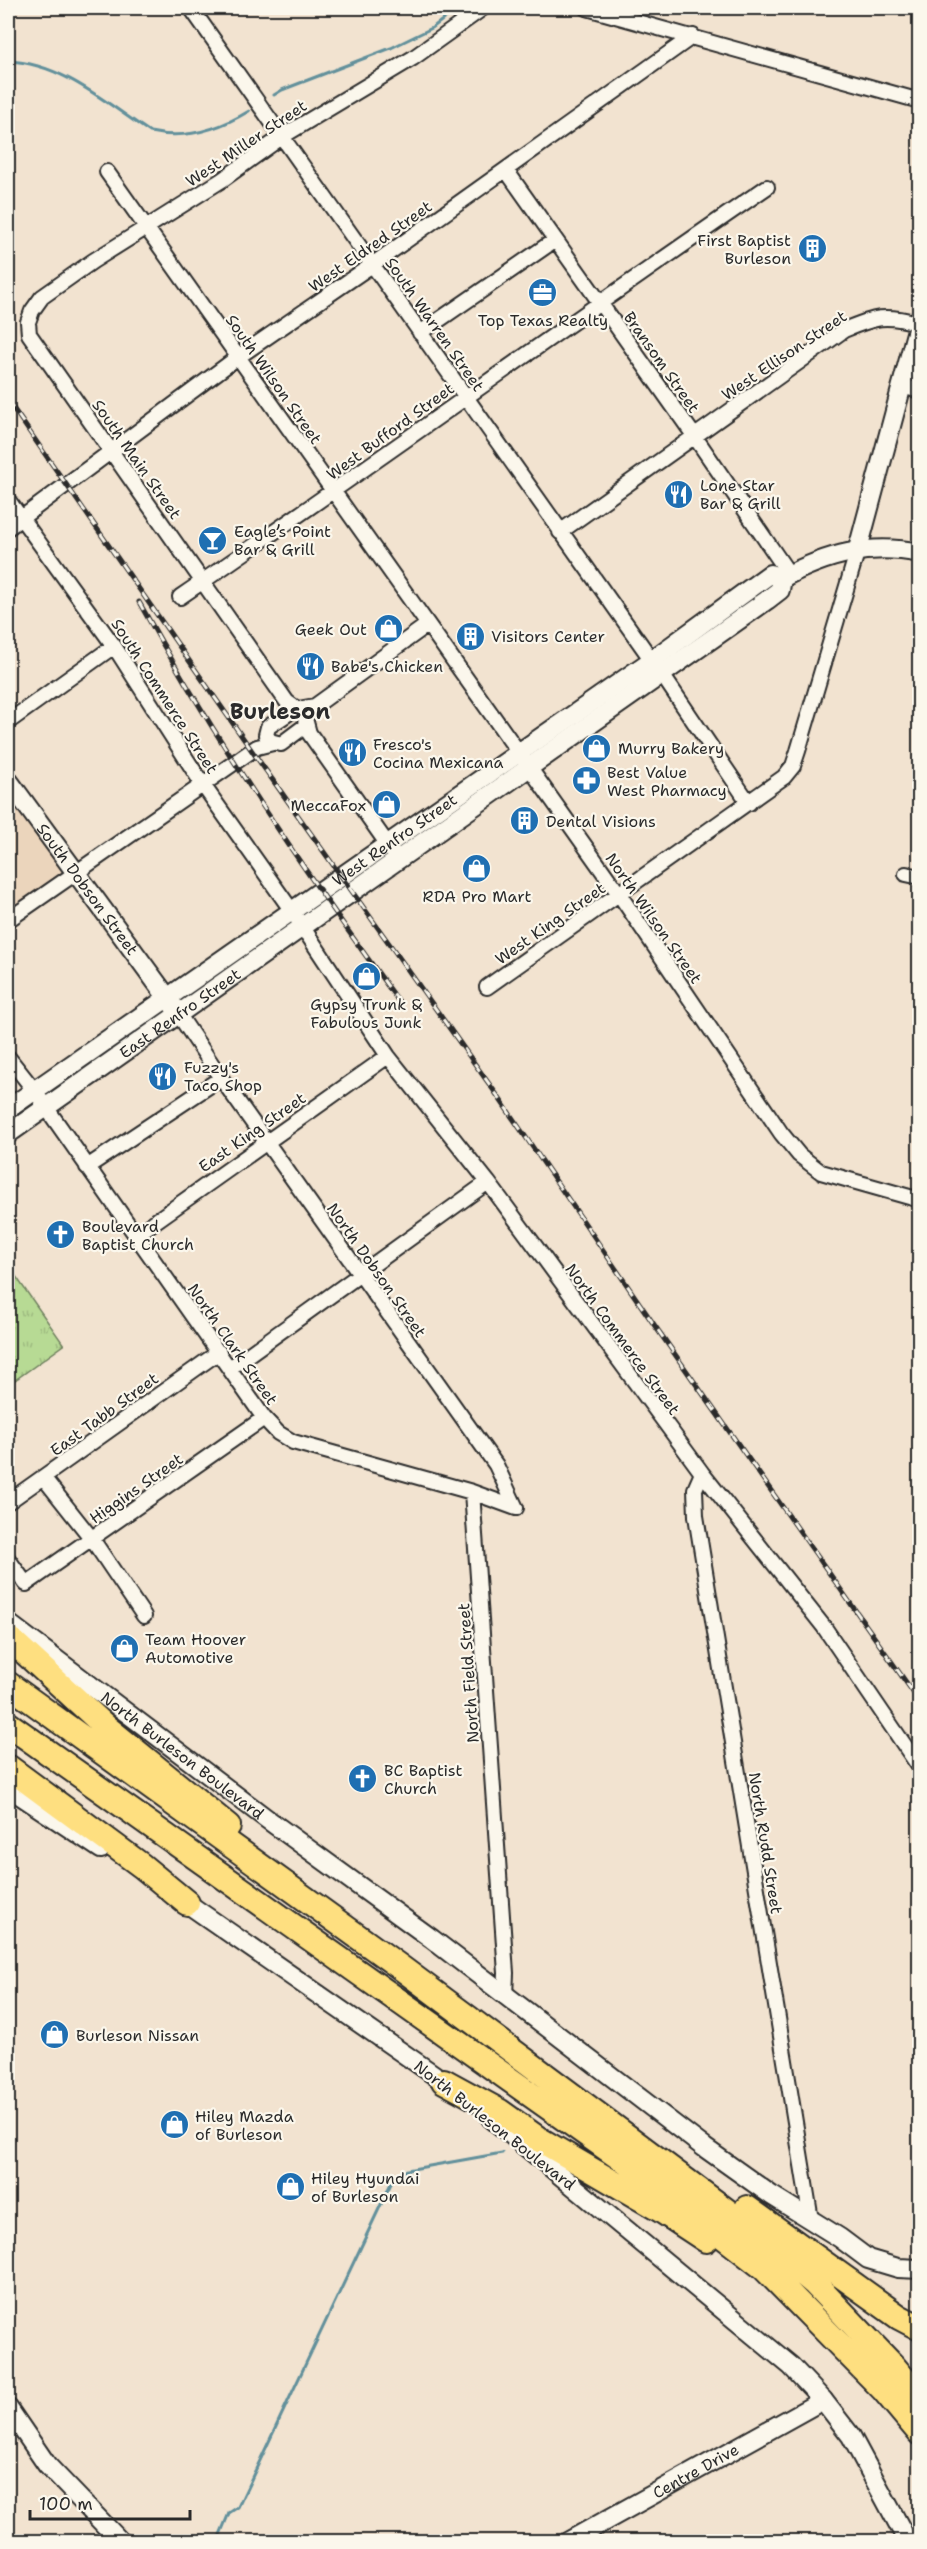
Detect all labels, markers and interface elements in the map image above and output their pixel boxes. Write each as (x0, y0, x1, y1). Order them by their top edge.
street label: West Miller Street (182, 95, 311, 192)
street label: West Eldred Street (304, 196, 436, 297)
place label: First Baptist Burleson (697, 230, 791, 269)
building icon: First Baptist Burleson (796, 233, 828, 265)
street label: South Warren Street (380, 253, 489, 395)
office icon: Top Texas Realty (527, 276, 559, 308)
street label: West Ellison Street (718, 306, 851, 405)
street label: Bransom Street (619, 307, 704, 417)
street label: South Wilson Street (221, 310, 326, 448)
place label: Top Texas Realty (478, 310, 608, 331)
street label: West Bufford Street (322, 378, 458, 485)
street label: South Main Street (87, 395, 186, 523)
place label: Lone Star Bar & Grill (700, 475, 781, 514)
restaurant icon: Lone Star Bar & Grill (663, 478, 695, 510)
place label: Eagle’s Point Bar & Grill (234, 521, 331, 560)
bar icon: Eagle’s Point Bar & Grill (197, 524, 229, 556)
shop icon: Geek Out (372, 613, 404, 645)
street label: South Commerce Street (106, 615, 223, 778)
place label: Geek Out (295, 619, 367, 640)
building icon: Visitors Center (454, 620, 486, 652)
place label: Visitors Center (491, 626, 605, 647)
restaurant icon: Babe's Chicken (294, 650, 326, 682)
place label: Babe's Chicken (331, 656, 443, 677)
district label: Burleson (230, 697, 330, 726)
shop icon: Murry Bakery (581, 732, 613, 764)
place label: Fresco's Cocina Mexicana (373, 734, 504, 773)
restaurant icon: Fresco's Cocina Mexicana (336, 737, 368, 769)
place label: Murry Bakery (618, 738, 724, 759)
place label: Best Value West Pharmacy (607, 762, 727, 801)
pharmacy icon: Best Value West Pharmacy (570, 765, 602, 797)
street label: West Renfro Street (328, 789, 461, 891)
shop icon: MeccaFox (371, 789, 403, 821)
place label: MeccaFox (290, 795, 366, 816)
building icon: Dental Visions (509, 805, 541, 837)
place label: Dental Visions (546, 811, 656, 832)
street label: South Dobson Street (32, 819, 143, 959)
street label: North Wilson Street (601, 849, 707, 988)
shop icon: RDA Pro Mart (461, 852, 493, 884)
street label: West King Street (491, 878, 610, 969)
place label: RDA Pro Mart (423, 886, 531, 907)
shop icon: Gypsy Trunk & Fabulous Junk (350, 960, 382, 992)
street label: East Renfro Street (115, 964, 245, 1063)
place label: Gypsy Trunk & Fabulous Junk (310, 994, 423, 1033)
place label: Fuzzy's Taco Shop (184, 1057, 262, 1096)
restaurant icon: Fuzzy's Taco Shop (147, 1060, 179, 1092)
street label: East King Street (195, 1088, 310, 1177)
street label: North Dobson Street (322, 1199, 431, 1342)
place label: Boulevard Baptist Church (82, 1216, 194, 1255)
church icon: Boulevard Baptist Church (45, 1219, 77, 1251)
street label: North Commerce Street (561, 1259, 685, 1419)
street label: North Clark Street (183, 1279, 282, 1409)
street label: East Tabb Street (46, 1368, 163, 1461)
street label: Higgins Street (85, 1448, 187, 1528)
street label: North Field Street (453, 1602, 484, 1744)
place label: Team Hoover Automotive (145, 1629, 246, 1668)
shop icon: Team Hoover Automotive (108, 1632, 140, 1664)
street label: North Burleson Boulevard (96, 1687, 268, 1824)
place label: BC Baptist Church (384, 1760, 462, 1799)
church icon: BC Baptist Church (347, 1763, 379, 1795)
street label: North Rudd Street (744, 1771, 787, 1916)
shop icon: Burleson Nissan (39, 2019, 71, 2051)
place label: Burleson Nissan (76, 2025, 199, 2046)
street label: North Burleson Boulevard (410, 2056, 580, 2195)
place label: Hiley Mazda of Burleson (195, 2106, 294, 2145)
shop icon: Hiley Mazda of Burleson (158, 2109, 190, 2141)
place label: Hiley Hyundai of Burleson (311, 2168, 419, 2207)
shop icon: Hiley Hyundai of Burleson (274, 2171, 306, 2203)
street label: Centre Drive (649, 2439, 743, 2503)
scale bar (30, 2483, 190, 2521)
text: 100 m (39, 2492, 93, 2516)

